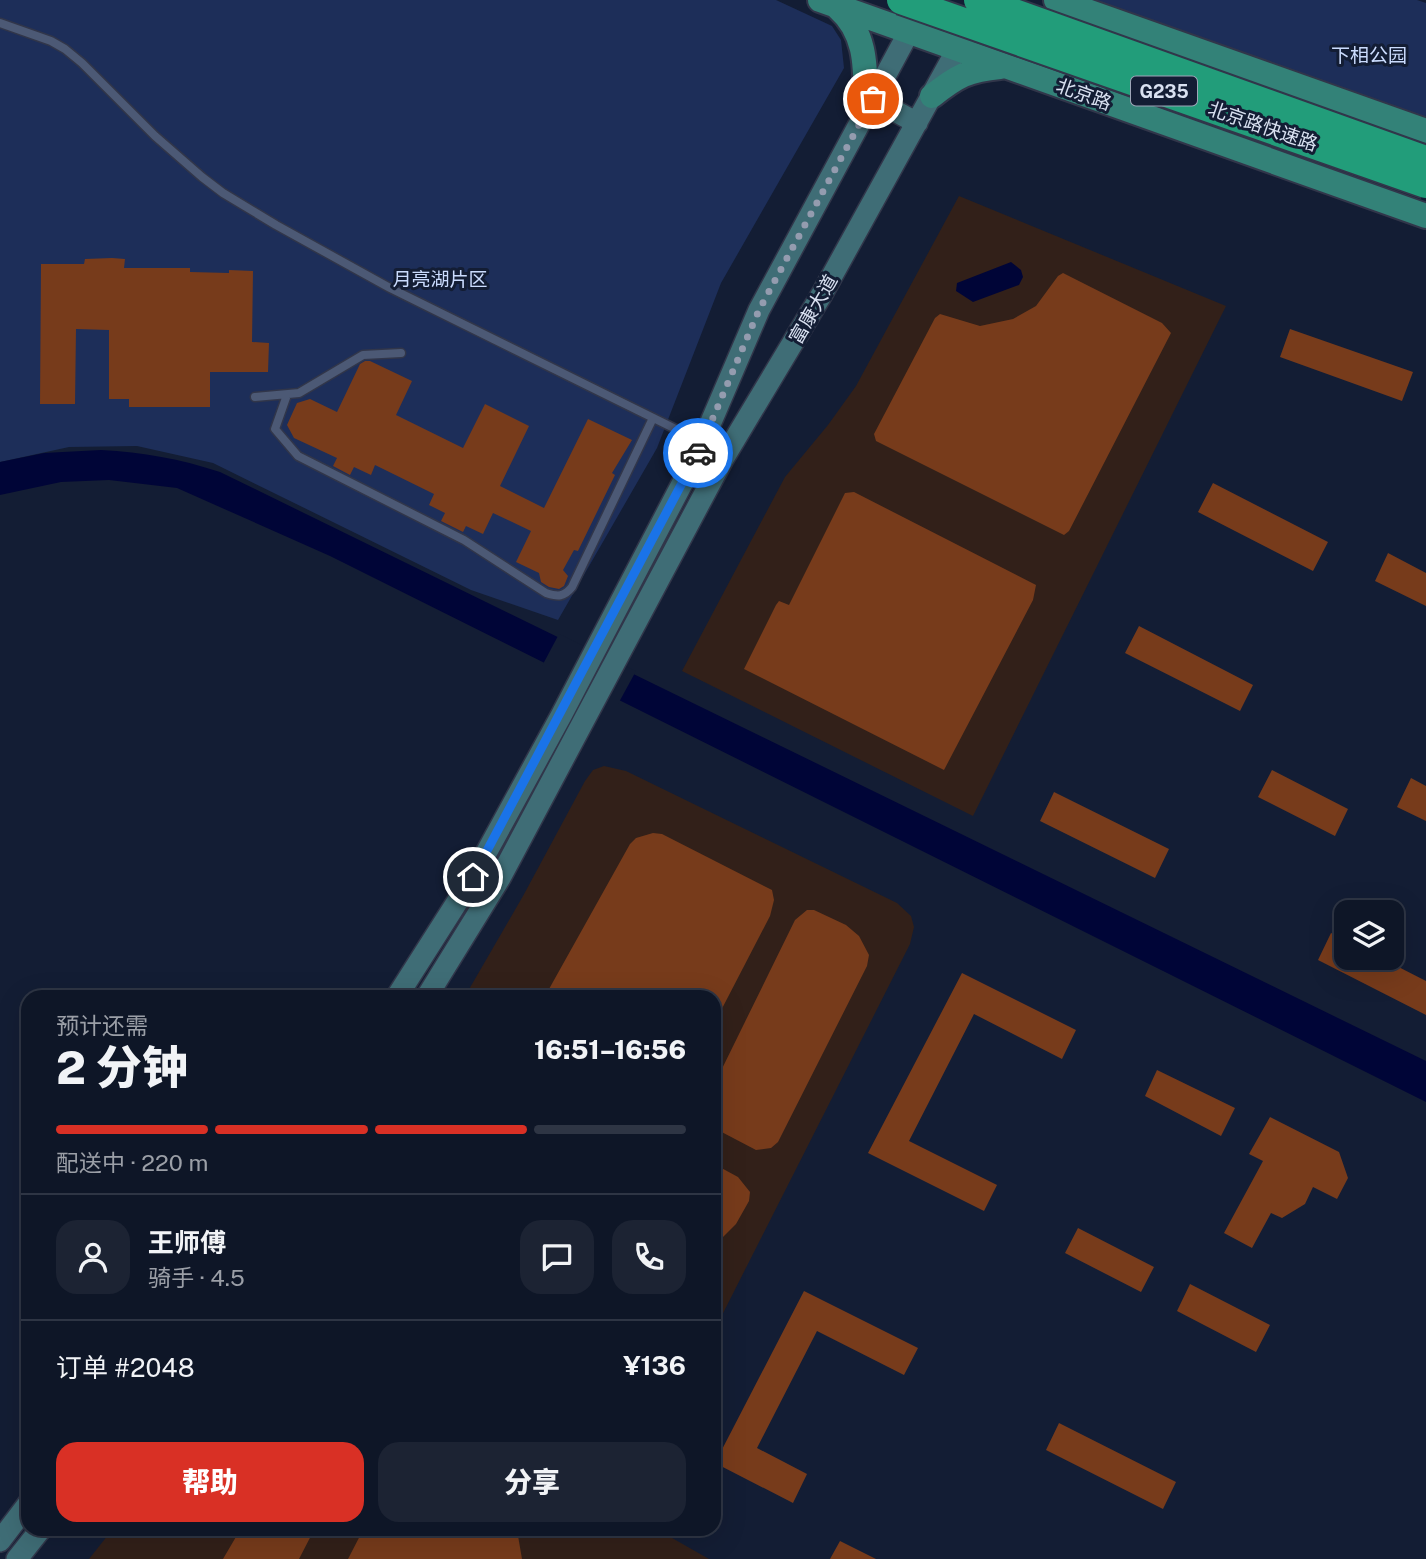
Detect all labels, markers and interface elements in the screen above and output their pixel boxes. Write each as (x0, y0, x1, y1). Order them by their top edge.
park label: 下相公园 (1331, 44, 1407, 66)
pin (843, 69, 903, 129)
street label: 北京路 (1053, 74, 1115, 114)
road number: G235 (1131, 76, 1197, 106)
icon: bag (854, 80, 892, 118)
street label: 北京路快速路 (1206, 97, 1320, 155)
park label: 月亮湖片区 (392, 268, 488, 290)
street label: 富康大道 (784, 271, 842, 347)
courier (663, 418, 733, 488)
icon: car (679, 434, 717, 472)
pin (443, 847, 503, 907)
icon: home (454, 858, 492, 896)
map controls (1334, 900, 1404, 970)
button: layers (1334, 900, 1404, 970)
text: 预计还需 (56, 1012, 148, 1039)
text: 16:51–16:56 (534, 1034, 686, 1065)
text: 2 分钟 (56, 1040, 188, 1094)
text: 配送中 · 220 m (56, 1149, 208, 1176)
button: person (56, 1220, 130, 1294)
button: chat (520, 1220, 594, 1294)
button: phone (612, 1220, 686, 1294)
text: 王师傅 (148, 1227, 226, 1258)
text: 骑手 · 4.5 (148, 1264, 245, 1291)
text: ¥136 (623, 1350, 686, 1381)
text: 订单 #2048 (56, 1352, 195, 1383)
button: 帮助 (56, 1442, 364, 1522)
button: 分享 (378, 1442, 686, 1522)

